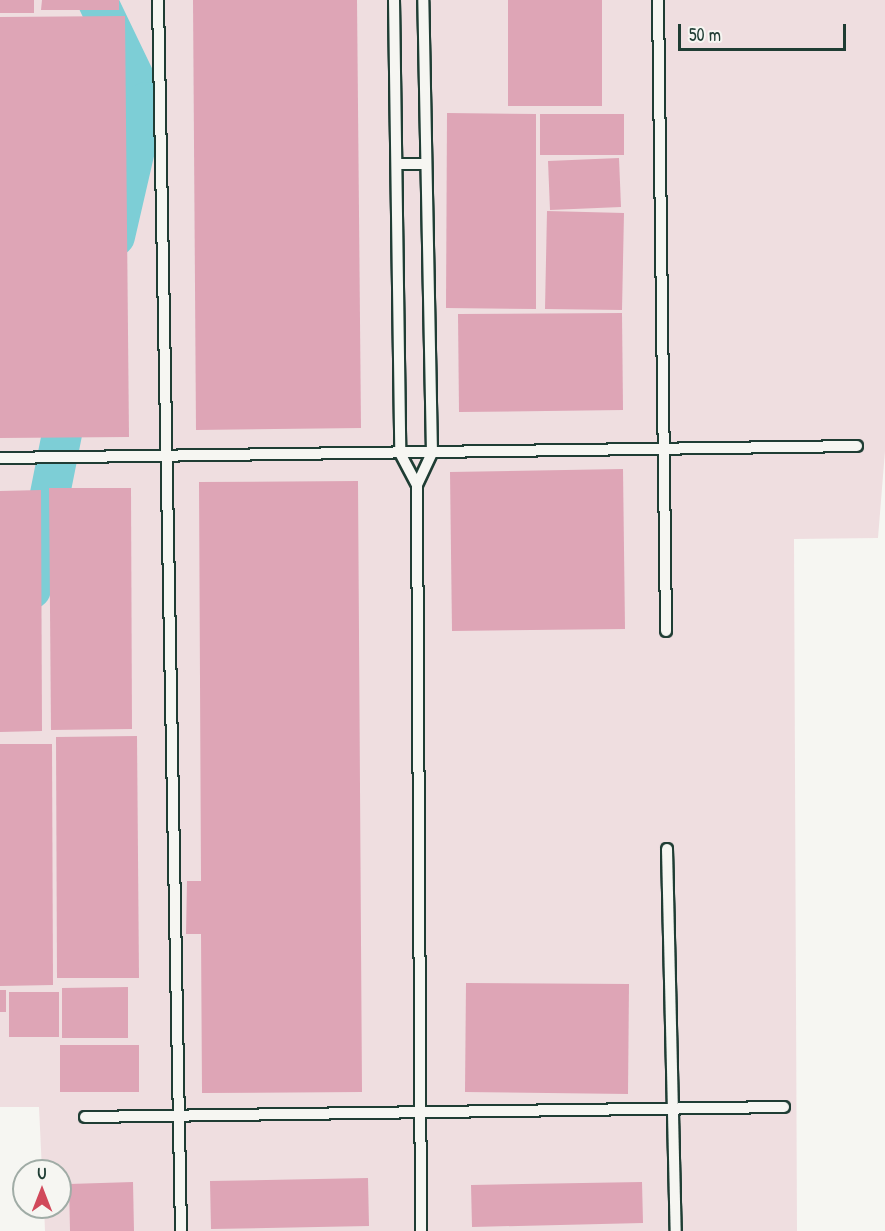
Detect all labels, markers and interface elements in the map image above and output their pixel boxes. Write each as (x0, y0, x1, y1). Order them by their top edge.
scale bar (681, 12, 849, 50)
text: 50 m (689, 22, 721, 47)
north arrow (12, 1159, 72, 1219)
text: U (38, 1162, 46, 1184)

